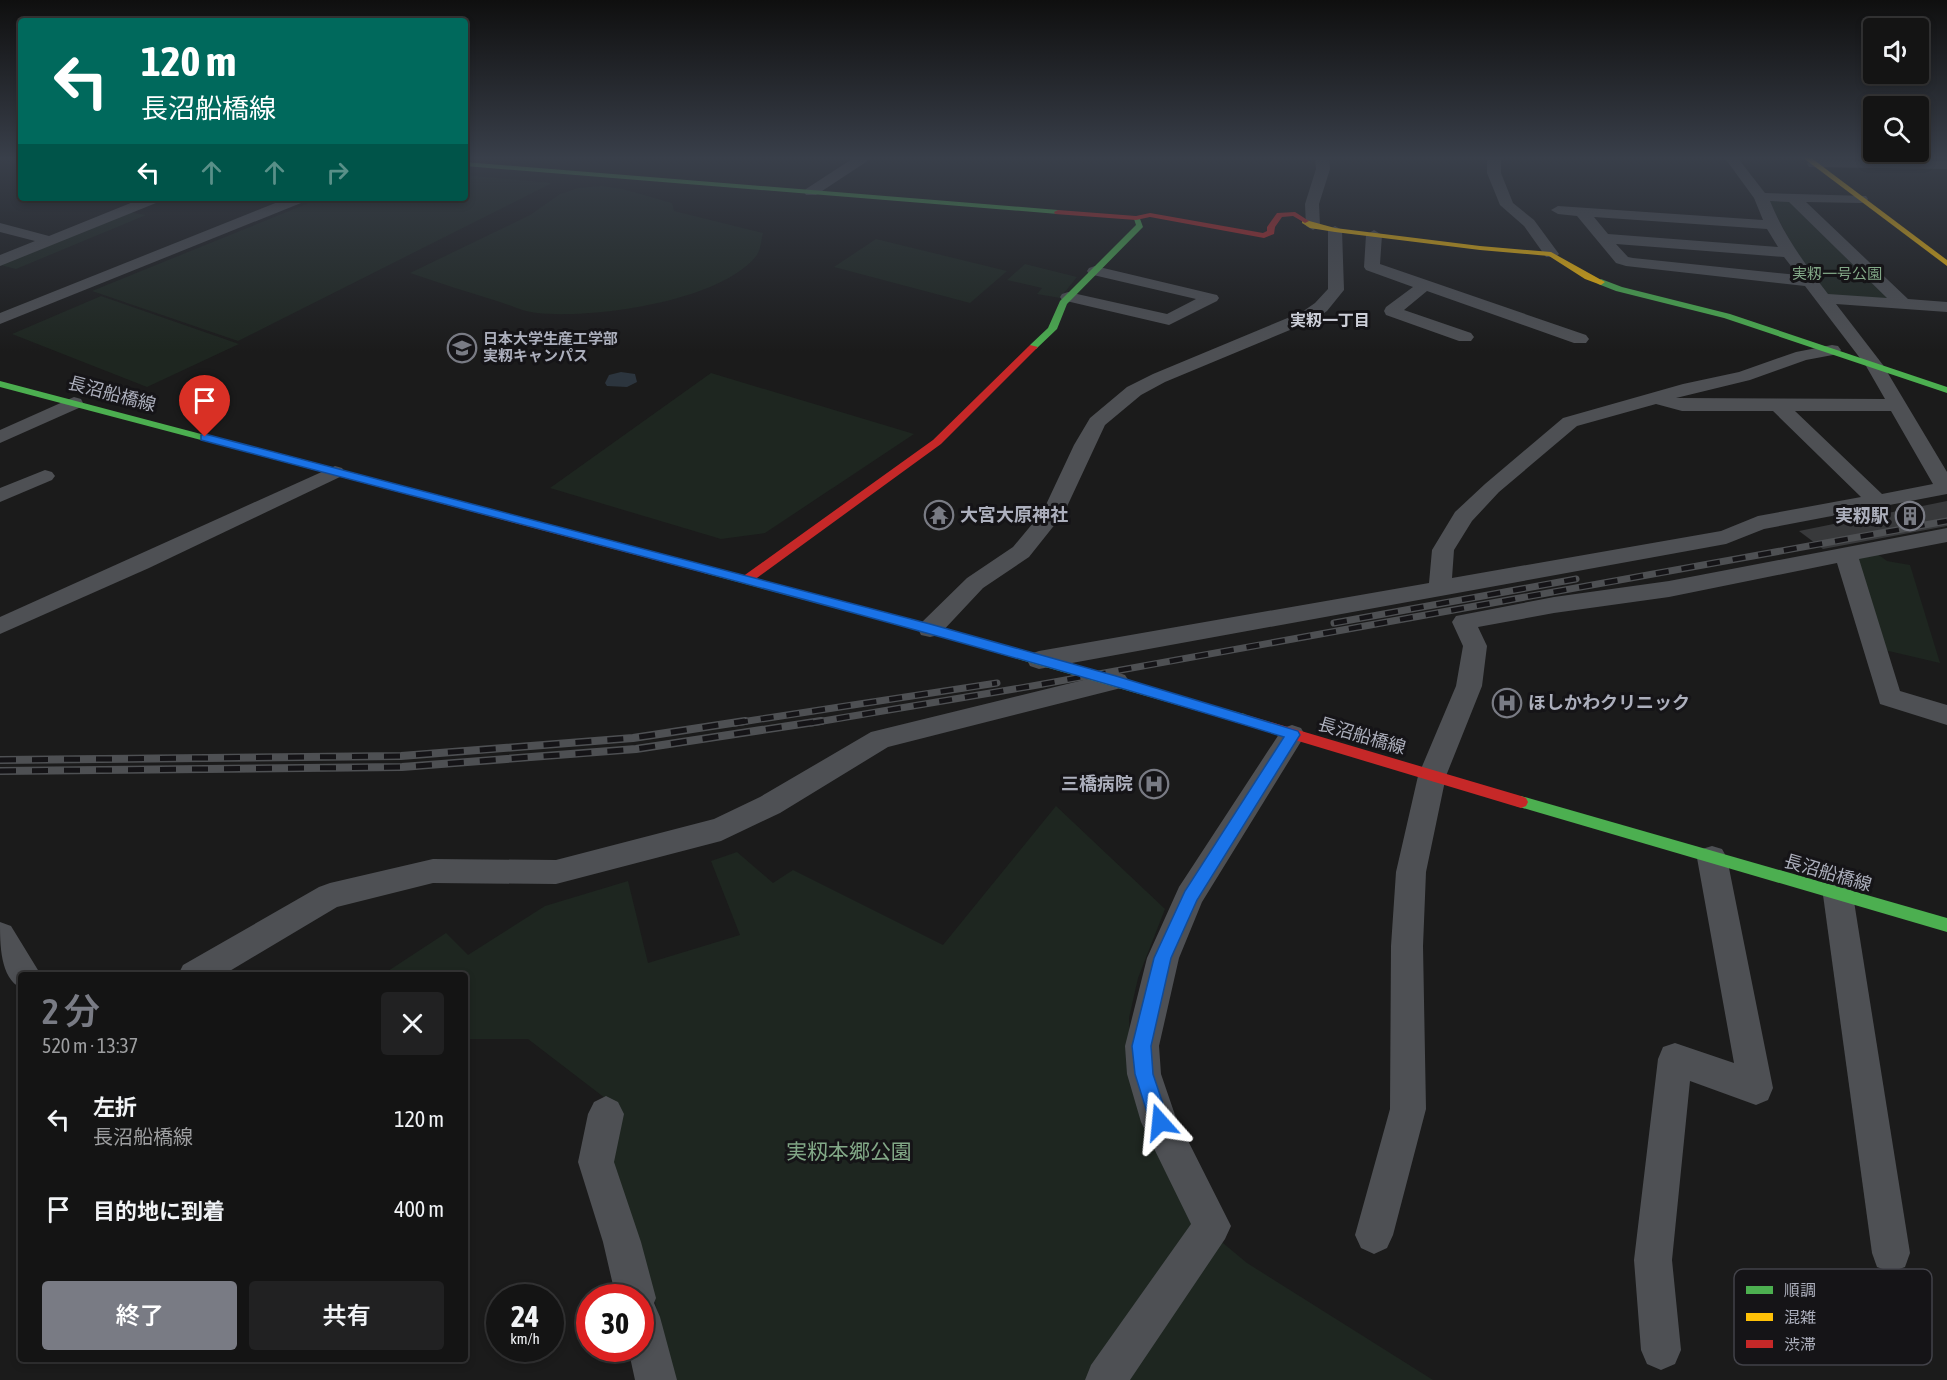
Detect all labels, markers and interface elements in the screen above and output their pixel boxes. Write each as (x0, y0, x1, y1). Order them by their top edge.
map controls (1863, 18, 1929, 162)
button: sound (1863, 18, 1929, 84)
text: 120 m (141, 37, 236, 85)
icon: left (42, 42, 120, 120)
text: 長沼船橋線 (141, 93, 276, 124)
button: search (1863, 96, 1929, 162)
icon: left (132, 156, 165, 189)
icon: ahead (195, 156, 228, 189)
icon: ahead (258, 156, 291, 189)
icon: right (321, 156, 354, 189)
park label: 実籾一号公園 (1792, 265, 1882, 282)
district label: 実籾一丁目 (1290, 311, 1370, 329)
place label: 日本大学生産工学部 実籾キャンパス (483, 330, 618, 364)
school or university icon: 日本大学生産工学部 実籾キャンパス (446, 332, 478, 364)
street label: 長沼船橋線 (66, 372, 158, 415)
pin (179, 375, 230, 437)
icon: arrive (188, 384, 221, 417)
temple icon: 大宮大原神社 (923, 499, 955, 531)
building icon: 実籾駅 (1894, 500, 1926, 532)
place label: 大宮大原神社 (960, 504, 1068, 525)
place label: 実籾駅 (1835, 505, 1889, 526)
hospital icon: ほしかわクリニック (1491, 687, 1523, 719)
place label: ほしかわクリニック (1528, 692, 1690, 713)
street label: 長沼船橋線 (1316, 713, 1408, 758)
hospital icon: 三橋病院 (1138, 768, 1170, 800)
place label: 三橋病院 (1061, 773, 1133, 794)
street label: 長沼船橋線 (1782, 850, 1874, 895)
text: 2 分 (42, 990, 100, 1032)
button: close (381, 992, 444, 1055)
text: 520 m · 13:37 (42, 1034, 138, 1057)
position arrow (1128, 1090, 1192, 1154)
text: 左折 (93, 1094, 137, 1120)
icon: left (42, 1103, 75, 1136)
text: 120 m (394, 1106, 444, 1132)
text: 長沼船橋線 (93, 1125, 193, 1148)
park label: 実籾本郷公園 (786, 1139, 912, 1163)
icon: arrive (42, 1193, 75, 1226)
text: 400 m (394, 1196, 444, 1222)
text: 目的地に到着 (93, 1198, 225, 1224)
legend (1734, 1269, 1932, 1365)
button: 終了 (42, 1281, 237, 1350)
button: 共有 (249, 1281, 444, 1350)
text: 順調 (1784, 1281, 1816, 1299)
speed limit sign: 30 (576, 1284, 654, 1362)
text: 24 (511, 1299, 539, 1333)
text: 混雑 (1784, 1308, 1816, 1326)
text: km/h (510, 1330, 540, 1347)
text: 渋滞 (1784, 1335, 1816, 1353)

